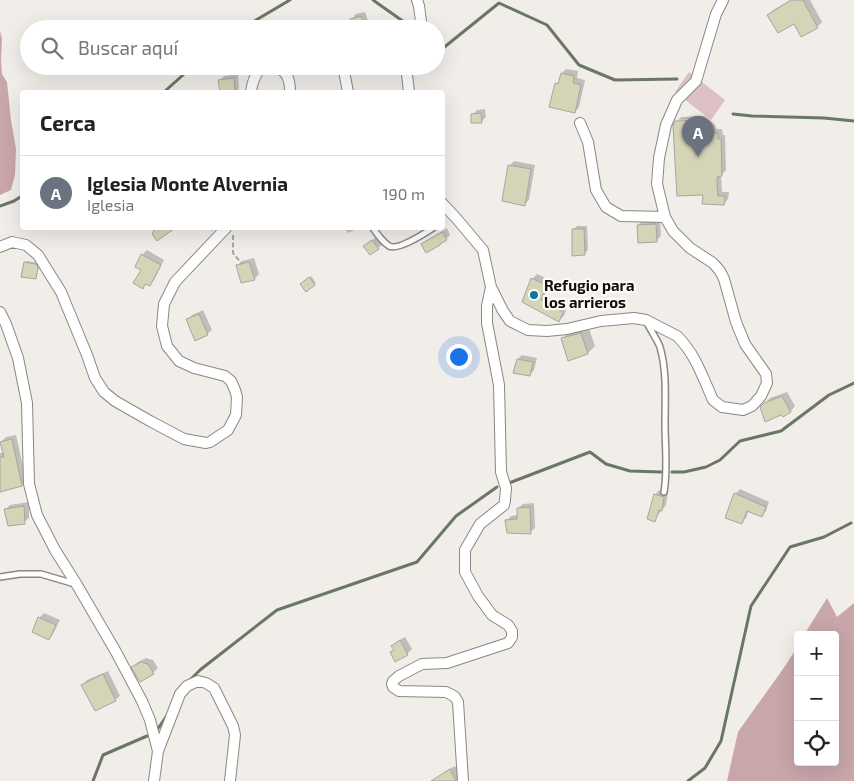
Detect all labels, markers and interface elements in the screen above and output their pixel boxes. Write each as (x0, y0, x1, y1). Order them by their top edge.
search box (20, 20, 445, 75)
icon: search (38, 34, 66, 62)
text: Buscar aquí (78, 36, 178, 59)
text: Cerca (40, 110, 96, 135)
pin: A (682, 116, 714, 157)
text: Iglesia Monte Alvernia (87, 172, 288, 195)
text: A (51, 184, 61, 203)
text: 190 m (382, 184, 425, 203)
text: Iglesia (87, 195, 134, 214)
place label: Refugio para los arrieros (544, 276, 634, 311)
marker: Refugio para los arrieros (528, 289, 540, 301)
your location (446, 344, 472, 370)
map controls (794, 631, 839, 766)
button: + (794, 631, 839, 676)
button: − (794, 676, 839, 721)
button: locate (794, 721, 839, 766)

